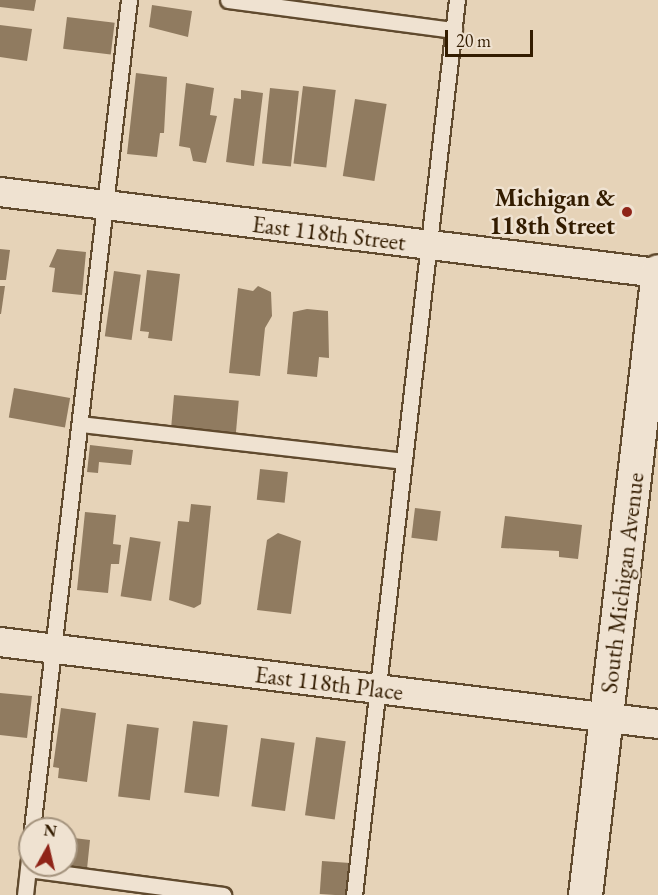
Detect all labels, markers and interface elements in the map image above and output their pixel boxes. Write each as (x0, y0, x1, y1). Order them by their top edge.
scale bar (448, 18, 536, 56)
text: 20 m (456, 29, 491, 52)
place label: Michigan & 118th Street (489, 184, 615, 240)
marker: Michigan & 118th Street (620, 205, 634, 219)
street label: East 118th Street (251, 209, 407, 257)
street label: South Michigan Avenue (594, 471, 650, 695)
street label: East 118th Place (253, 660, 405, 706)
north arrow (18, 817, 78, 877)
text: N (42, 819, 58, 842)

